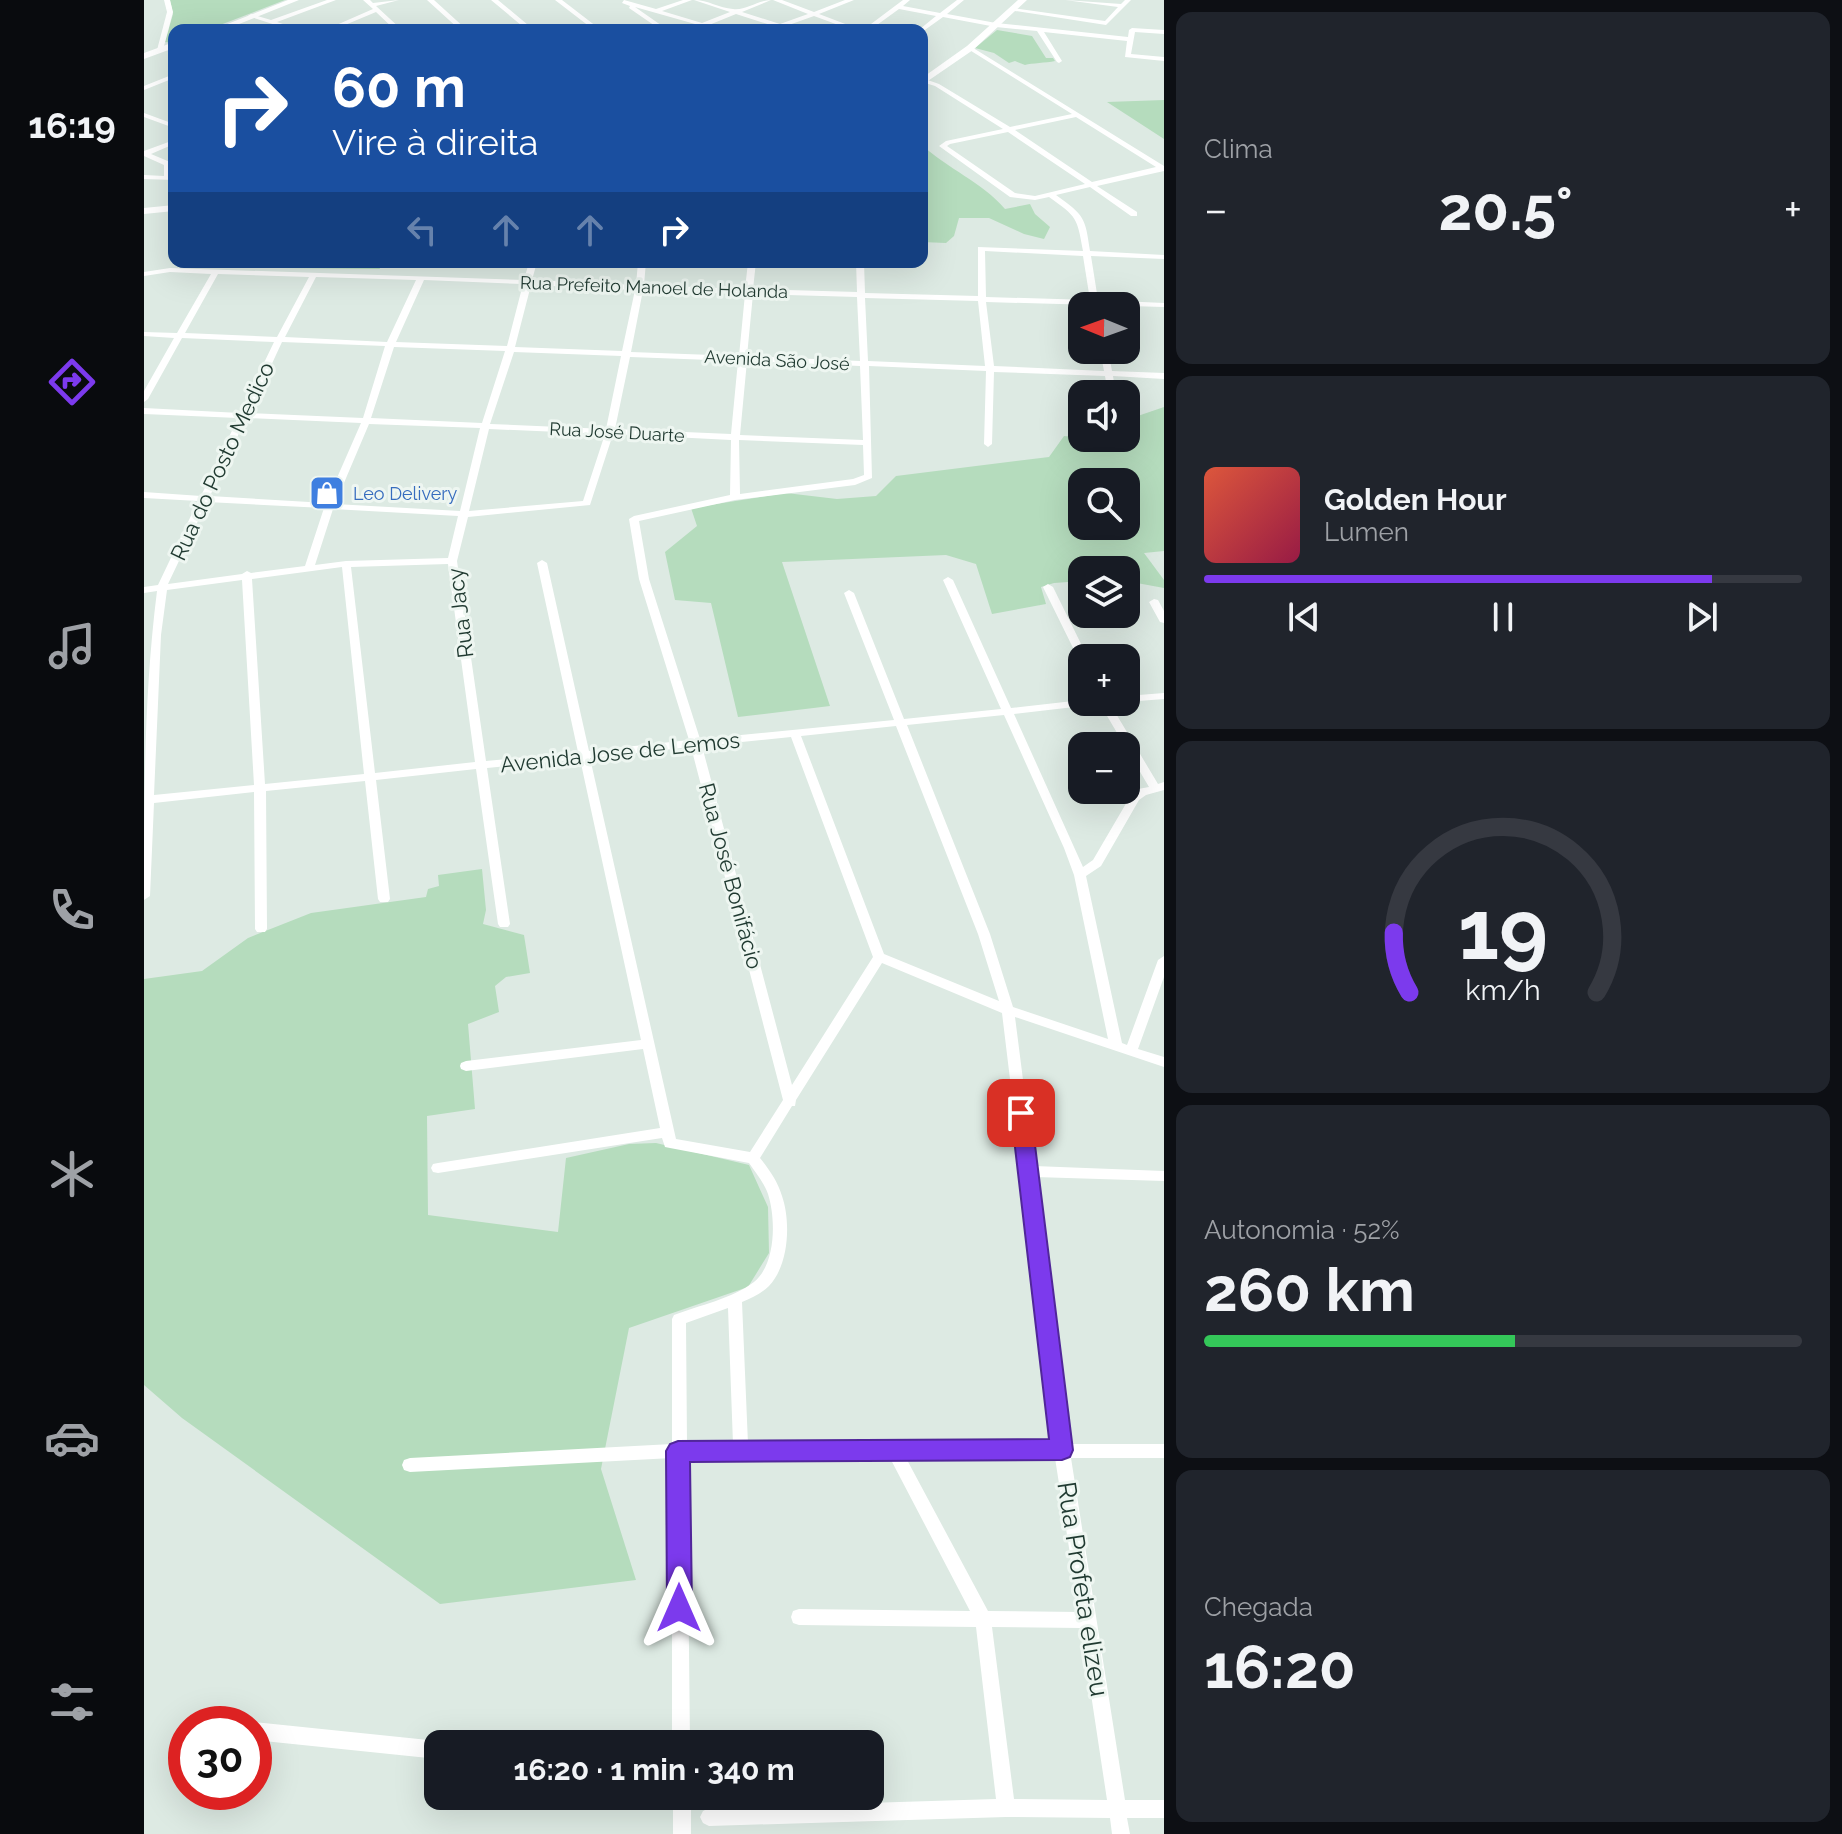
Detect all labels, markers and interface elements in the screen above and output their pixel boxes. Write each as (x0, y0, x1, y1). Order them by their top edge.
text: 60 m (332, 54, 466, 120)
icon: right (200, 56, 304, 160)
text: 16:19 (28, 104, 116, 146)
text: Vire à direita (332, 121, 538, 163)
text: Clima (1204, 134, 1273, 164)
text: 20.5° (1438, 174, 1573, 244)
text: − (1204, 184, 1228, 235)
text: + (1784, 184, 1802, 235)
icon: left (400, 208, 444, 252)
icon: ahead (484, 208, 528, 252)
icon: ahead (568, 208, 612, 252)
icon: right (652, 208, 696, 252)
street label: Rua Prefeito Manoel de Holanda (520, 272, 788, 302)
north arrow (1068, 292, 1140, 364)
map controls (1068, 292, 1140, 804)
street label: Avenida São José (704, 346, 851, 374)
icon: directions (44, 354, 100, 410)
street label: Rua do Posto Medico (165, 358, 279, 564)
button: sound (1068, 380, 1140, 452)
street label: Rua José Duarte (549, 418, 686, 446)
button: search (1068, 468, 1140, 540)
shop icon: Leo Delivery (308, 474, 346, 512)
text: Golden Hour (1324, 482, 1507, 517)
place label: Leo Delivery (353, 483, 458, 504)
text: Lumen (1324, 517, 1409, 547)
button: layers (1068, 556, 1140, 628)
street label: Rua Jacy (442, 566, 478, 659)
icon: previous (1282, 595, 1326, 639)
icon: pause (1481, 595, 1525, 639)
icon: next (1680, 595, 1724, 639)
icon: music (44, 618, 100, 674)
button: + (1068, 644, 1140, 716)
street label: Avenida Jose de Lemos (499, 726, 741, 778)
button: − (1068, 732, 1140, 804)
street label: Rua José Bonifácio (694, 780, 768, 972)
text: 19 (1458, 881, 1548, 978)
icon: phone (44, 882, 100, 938)
text: km/h (1465, 973, 1541, 1007)
pin (987, 1079, 1055, 1147)
icon: arrive (999, 1091, 1043, 1135)
icon: climate (44, 1146, 100, 1202)
text: Autonomia · 52% (1204, 1215, 1400, 1245)
text: 260 km (1204, 1255, 1415, 1325)
icon: car (44, 1410, 100, 1466)
street label: Rua Profeta elizeu (1051, 1479, 1115, 1699)
position arrow (637, 1566, 721, 1650)
text: Chegada (1204, 1592, 1313, 1622)
text: 16:20 (1204, 1632, 1356, 1702)
icon: filters (44, 1674, 100, 1730)
speed limit sign: 30 (168, 1706, 272, 1810)
text: 16:20 · 1 min · 340 m (513, 1752, 795, 1787)

